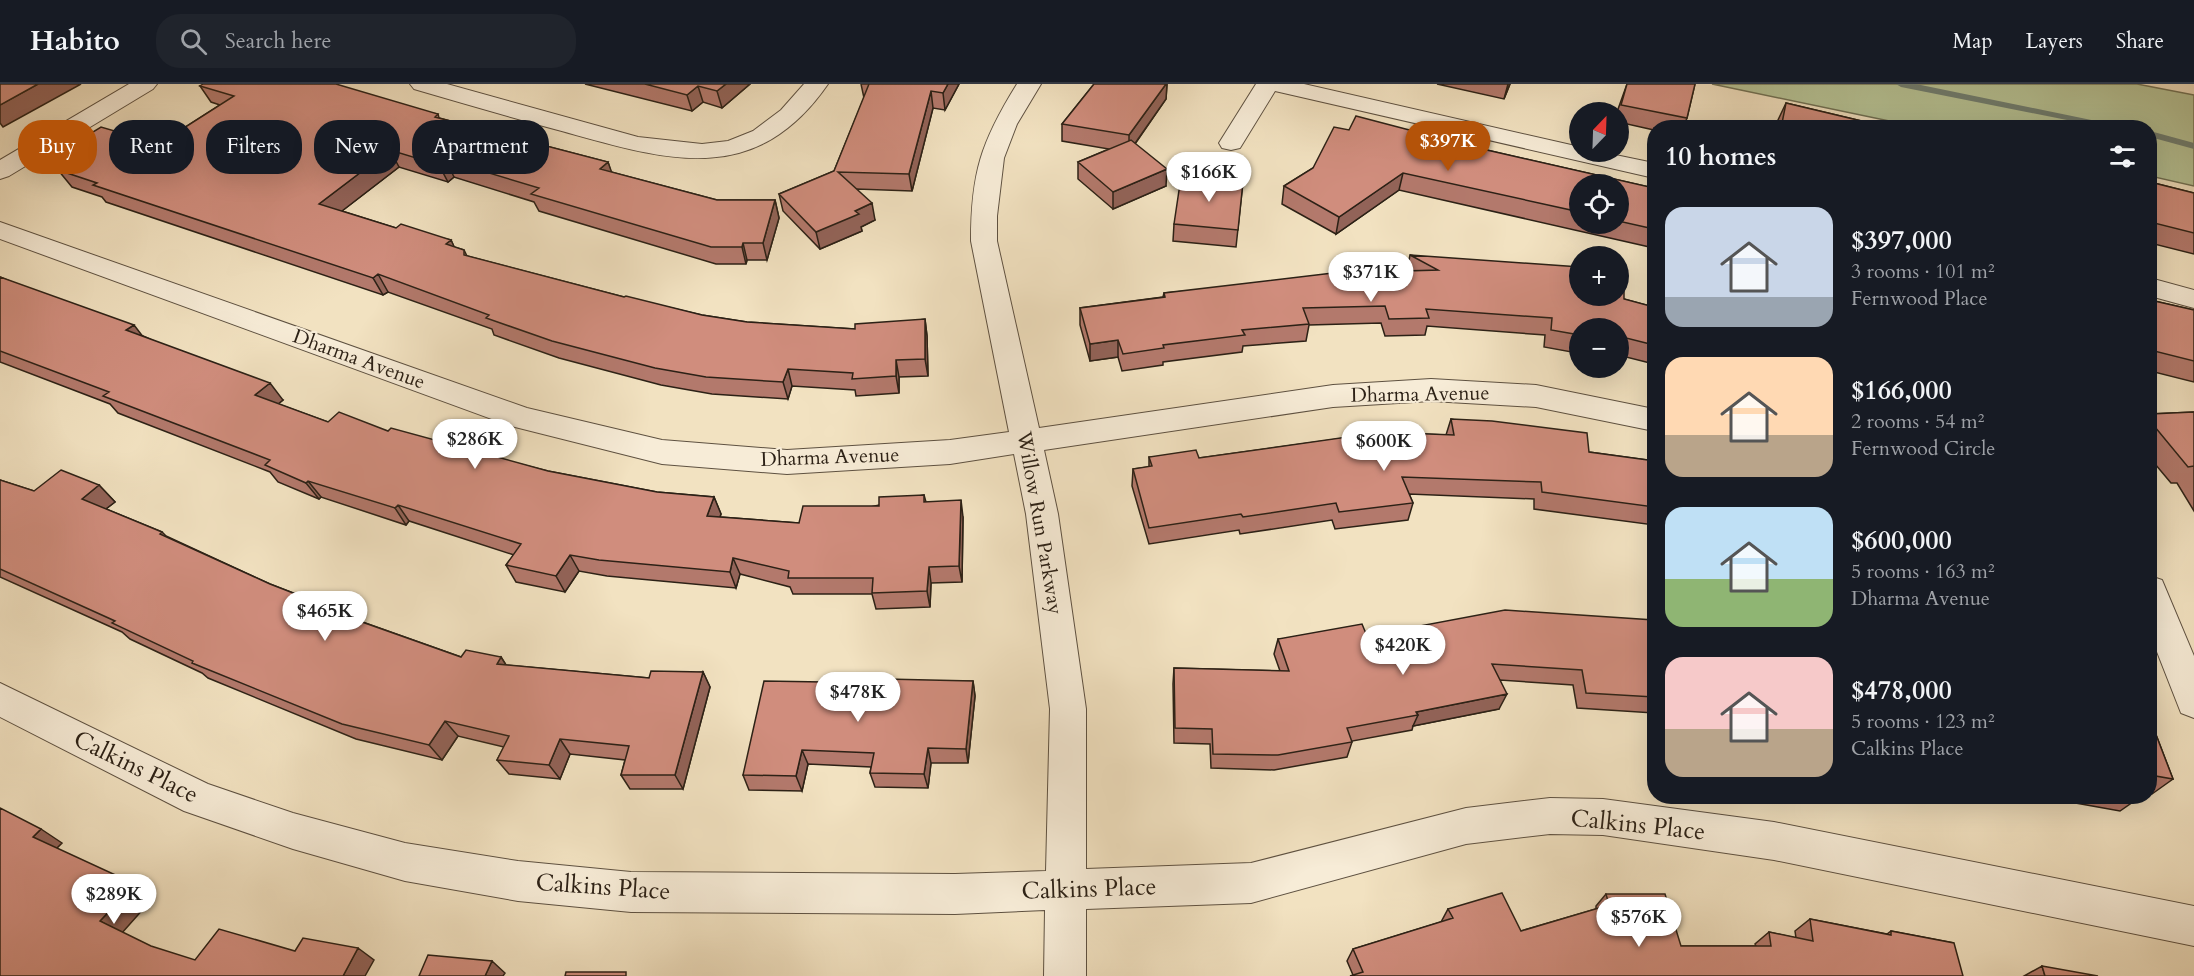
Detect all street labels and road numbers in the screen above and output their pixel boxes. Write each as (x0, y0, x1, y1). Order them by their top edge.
street label: Dharma Avenue (289, 323, 429, 395)
street label: Dharma Avenue (1350, 379, 1490, 409)
street label: Willow Run Parkway (1010, 428, 1069, 617)
street label: Dharma Avenue (760, 441, 900, 473)
street label: Calkins Place (68, 723, 204, 811)
street label: Calkins Place (1569, 802, 1707, 848)
street label: Calkins Place (534, 866, 672, 908)
street label: Calkins Place (1021, 870, 1157, 908)

